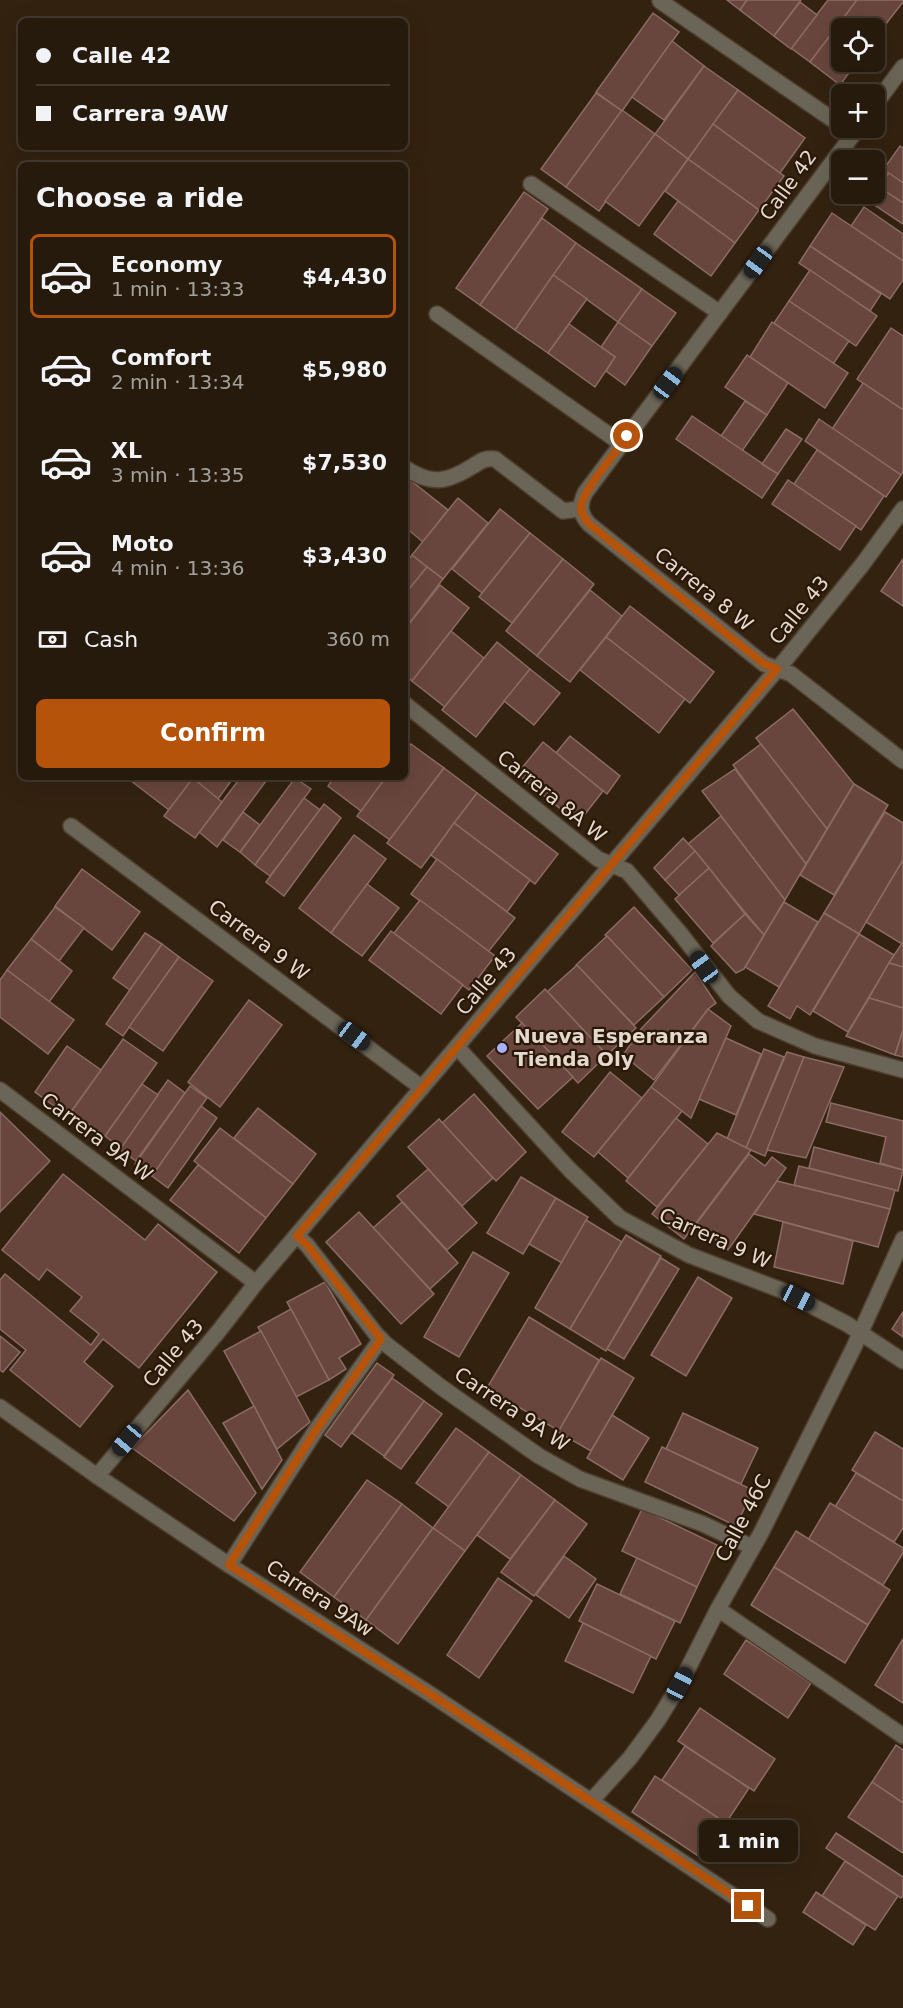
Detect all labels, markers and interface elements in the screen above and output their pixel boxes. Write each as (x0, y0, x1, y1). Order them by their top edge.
map controls (831, 18, 885, 204)
button: locate (831, 18, 885, 72)
text: Calle 42 (72, 43, 171, 68)
button: + (831, 84, 885, 138)
text: Carrera 9AW (72, 101, 229, 126)
street label: Calle 42 (754, 145, 822, 225)
button: − (831, 150, 885, 204)
text: Choose a ride (36, 182, 244, 213)
car (740, 242, 776, 282)
icon: car (39, 249, 93, 303)
text: Economy (111, 252, 222, 277)
text: $4,430 (302, 264, 387, 289)
text: 1 min · 13:33 (111, 277, 245, 301)
icon: car (39, 342, 93, 396)
text: Comfort (111, 345, 211, 370)
text: $5,980 (302, 357, 387, 382)
car (650, 363, 686, 403)
text: 2 min · 13:34 (111, 370, 245, 394)
route start (613, 422, 640, 449)
icon: car (39, 435, 93, 489)
text: XL (111, 438, 142, 463)
text: $7,530 (302, 450, 387, 475)
text: 3 min · 13:35 (111, 463, 245, 487)
icon: car (39, 528, 93, 582)
text: Moto (111, 531, 174, 556)
street label: Carrera 8 W (650, 542, 758, 636)
text: $3,430 (302, 543, 387, 568)
text: 4 min · 13:36 (111, 556, 245, 580)
street label: Calle 43 (764, 571, 834, 649)
icon: cash (36, 623, 69, 656)
text: Cash (84, 627, 138, 652)
text: 360 m (326, 627, 390, 651)
button: Confirm (36, 699, 390, 768)
street label: Carrera 8A W (493, 745, 612, 847)
street label: Carrera 9 W (204, 894, 314, 986)
street label: Calle 43 (451, 942, 521, 1020)
car (686, 947, 722, 987)
car (334, 1018, 374, 1054)
place label: Nueva Esperanza Tienda Oly (514, 1024, 708, 1071)
marker: Nueva Esperanza Tienda Oly (495, 1041, 509, 1055)
street label: Carrera 9A W (36, 1087, 158, 1187)
street label: Carrera 9 W (655, 1203, 775, 1273)
car (778, 1282, 818, 1314)
street label: Calle 43 (138, 1314, 208, 1392)
street label: Carrera 9A W (450, 1362, 574, 1456)
car (109, 1420, 145, 1460)
street label: Calle 46C (710, 1470, 776, 1566)
street label: Carrera 9Aw (262, 1554, 378, 1642)
car (664, 1664, 696, 1704)
callout: 1 min (698, 1819, 798, 1861)
text: 1 min (717, 1829, 780, 1853)
route end (734, 1892, 761, 1919)

